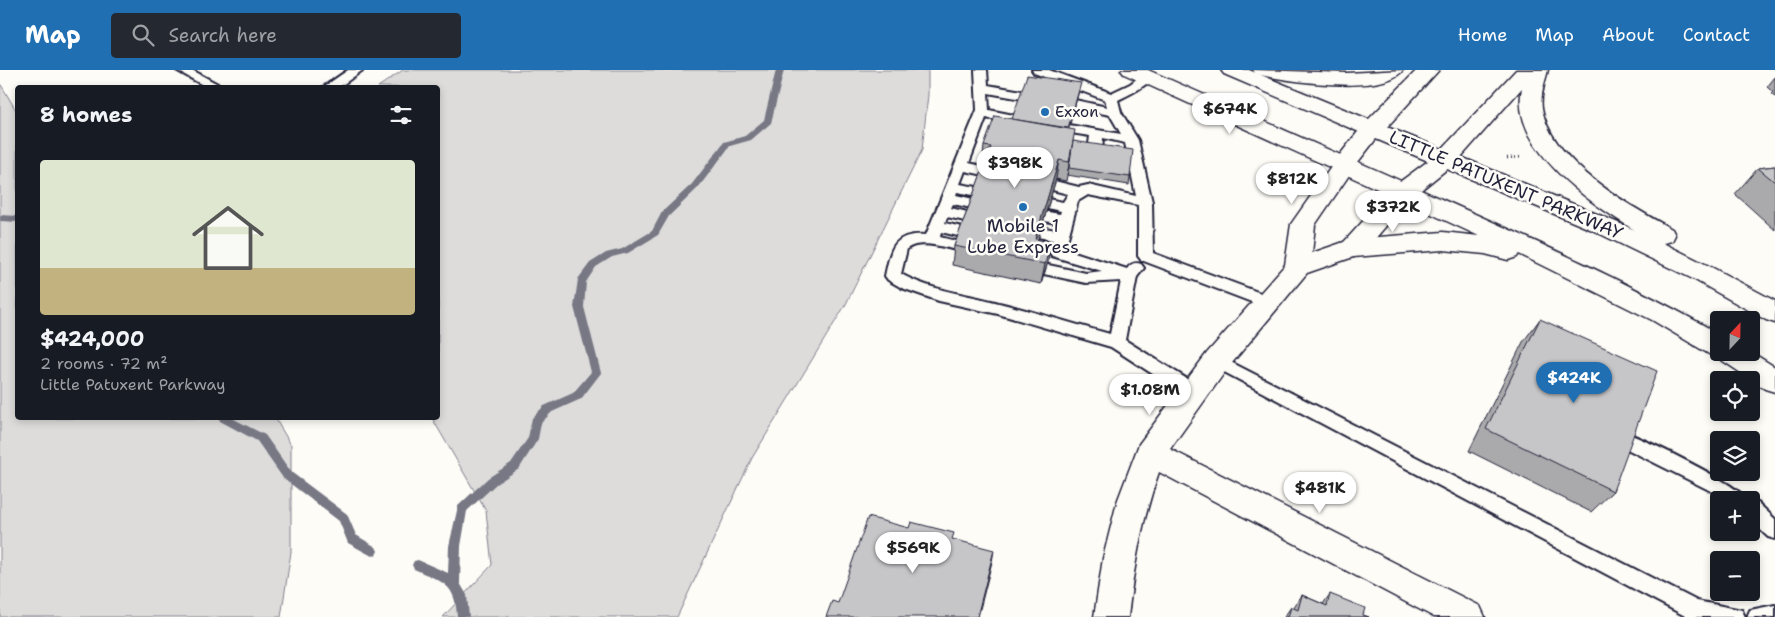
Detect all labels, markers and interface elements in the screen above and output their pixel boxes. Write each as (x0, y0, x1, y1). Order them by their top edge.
search box (111, 13, 461, 58)
text: Map (25, 19, 81, 51)
icon: search (129, 21, 157, 49)
text: Search here (169, 23, 277, 48)
text: Home (1458, 23, 1507, 47)
text: Map (1535, 23, 1574, 47)
text: About (1602, 23, 1655, 47)
text: Contact (1683, 23, 1750, 47)
pin: $674K (1195, 92, 1265, 135)
text: $674K (1203, 98, 1257, 119)
text: 8 homes (40, 101, 132, 129)
icon: filters (387, 101, 415, 129)
place label: Exxon (1055, 102, 1098, 122)
marker: Exxon (1039, 106, 1051, 118)
street label: LITTLE PATUXENT PARKWAY (1386, 125, 1627, 245)
pin: $398K (980, 146, 1050, 189)
text: $398K (988, 152, 1042, 173)
pin: $812K (1257, 162, 1327, 205)
text: $812K (1267, 168, 1317, 189)
pin: $372K (1358, 190, 1428, 233)
icon: home (183, 193, 273, 283)
text: $372K (1366, 196, 1420, 217)
marker: Mobile 1 Lube Express (1017, 201, 1029, 213)
place label: Mobile 1 Lube Express (967, 214, 1079, 259)
north arrow (1710, 311, 1760, 361)
map controls (1710, 311, 1760, 601)
text: $424,000 (40, 325, 145, 353)
text: 2 rooms · 72 m² (40, 353, 168, 374)
pin: $424K (1539, 362, 1609, 404)
text: $424K (1547, 367, 1601, 388)
button: locate (1710, 371, 1760, 421)
text: Little Patuxent Parkway (40, 374, 226, 395)
pin: $1.08M (1109, 374, 1191, 416)
text: $1.08M (1120, 379, 1180, 400)
button: layers (1710, 431, 1760, 481)
pin: $481K (1285, 472, 1355, 514)
text: $481K (1294, 477, 1346, 498)
button: + (1710, 491, 1760, 541)
pin: $569K (878, 532, 948, 574)
text: $569K (886, 537, 940, 558)
button: − (1710, 551, 1760, 601)

